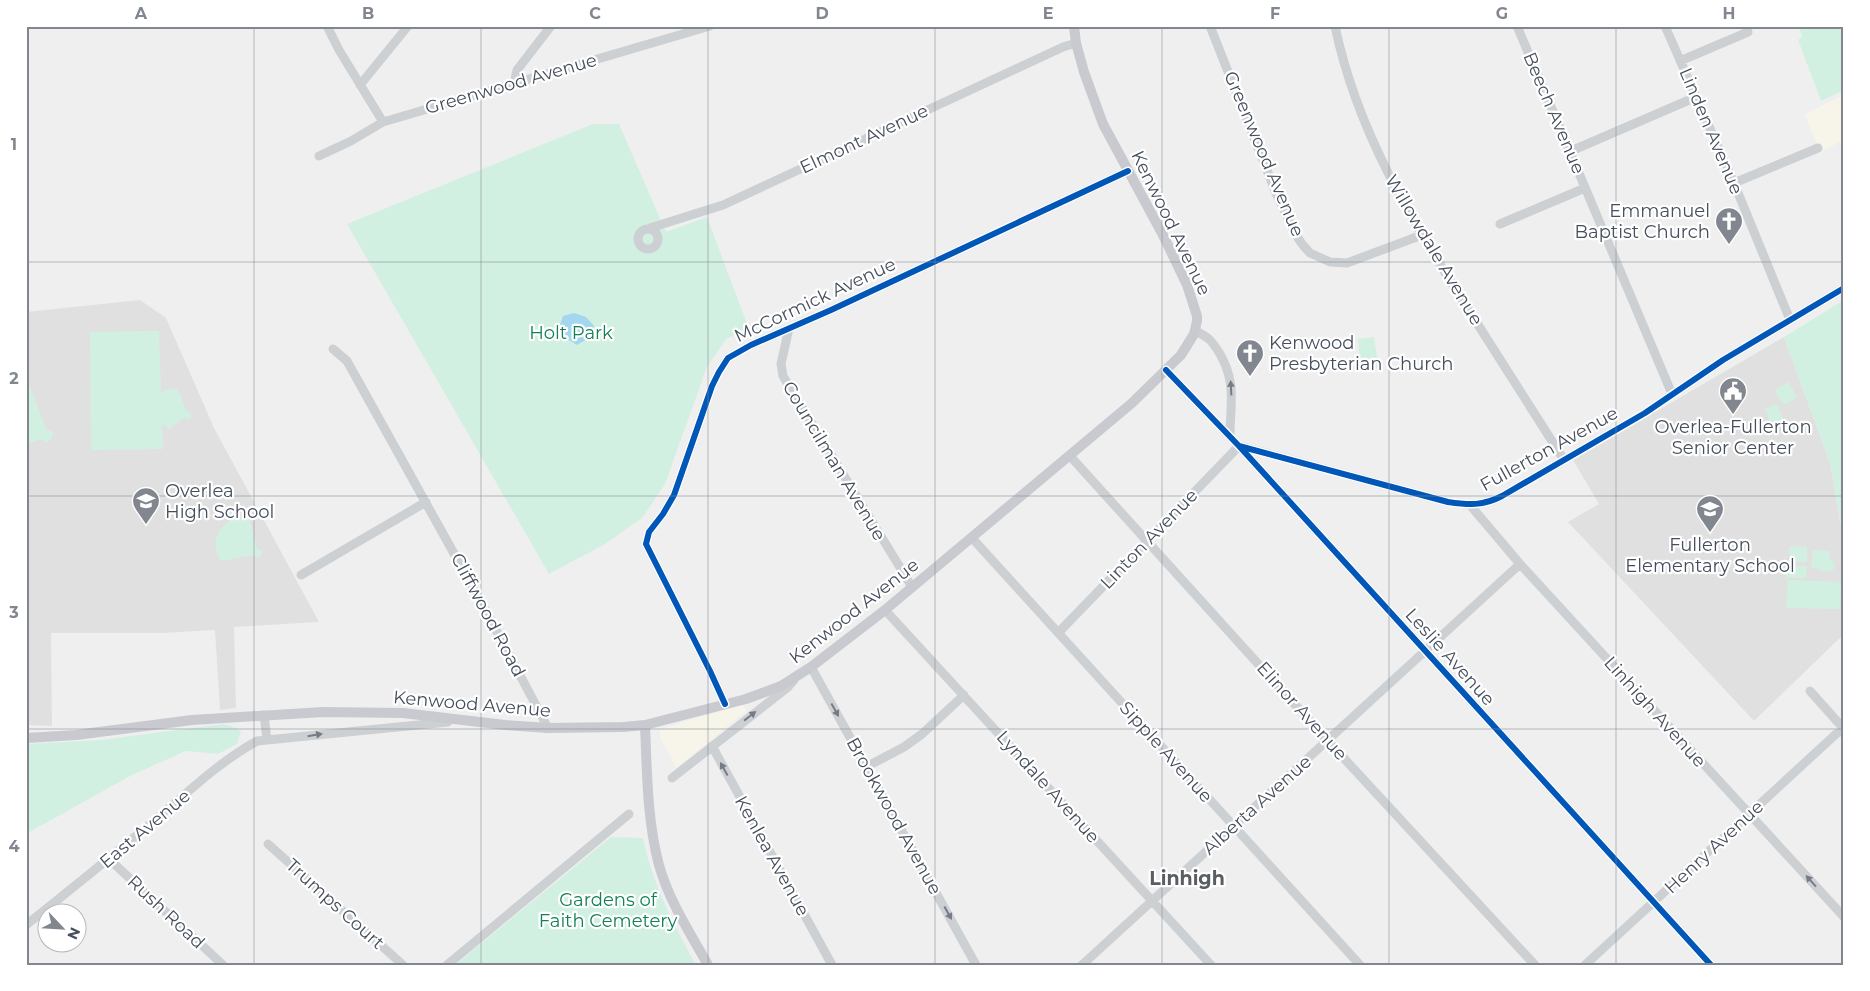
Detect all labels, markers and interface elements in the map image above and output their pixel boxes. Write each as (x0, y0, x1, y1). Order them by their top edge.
text: A (134, 4, 148, 23)
text: B (362, 4, 374, 23)
text: C (589, 4, 601, 23)
text: D (815, 4, 829, 23)
text: E (1043, 4, 1053, 23)
text: F (1270, 4, 1280, 23)
text: G (1496, 4, 1508, 23)
text: H (1723, 4, 1735, 23)
street label: Greenwood Avenue (423, 49, 600, 119)
street label: Beech Avenue (1518, 49, 1590, 177)
street label: Linden Avenue (1674, 64, 1748, 198)
street label: Greenwood Avenue (1219, 68, 1309, 240)
street label: Elmont Avenue (796, 100, 932, 178)
text: 1 (11, 135, 17, 154)
street label: Kenwood Avenue (1126, 147, 1216, 299)
street label: Willowdale Avenue (1380, 171, 1488, 329)
place label: Emmanuel Baptist Church (1574, 200, 1710, 243)
church icon: Emmanuel Baptist Church (1714, 206, 1744, 245)
street label: McCormick Avenue (731, 253, 899, 347)
park label: Holt Park (529, 322, 613, 344)
place label: Kenwood Presbyterian Church (1269, 332, 1453, 375)
church icon: Kenwood Presbyterian Church (1235, 338, 1265, 377)
text: 2 (9, 369, 19, 388)
public building icon: Overlea-Fullerton Senior Center (1718, 376, 1748, 415)
street label: Councilman Avenue (778, 377, 890, 545)
one-way arrow (1226, 380, 1234, 396)
street label: Fullerton Avenue (1476, 402, 1622, 496)
place label: Overlea-Fullerton Senior Center (1654, 416, 1812, 459)
place label: Overlea High School (165, 480, 274, 523)
street label: Linton Avenue (1096, 484, 1202, 594)
school or university icon: Overlea High School (131, 486, 161, 525)
school or university icon: Fullerton Elementary School (1695, 494, 1725, 533)
place label: Fullerton Elementary School (1625, 534, 1795, 577)
street label: Cliffwood Road (446, 549, 530, 681)
street label: Kenwood Avenue (785, 554, 923, 668)
text: 3 (8, 603, 19, 622)
street label: Leslie Avenue (1401, 604, 1500, 710)
street label: Linhigh Avenue (1599, 652, 1711, 772)
street label: Elinor Avenue (1252, 657, 1352, 765)
street label: Kenwood Avenue (392, 686, 552, 722)
street label: Sipple Avenue (1115, 697, 1217, 807)
one-way arrow (831, 703, 839, 717)
one-way arrow (743, 711, 756, 722)
street label: Lyndale Avenue (992, 726, 1104, 848)
one-way arrow (308, 731, 324, 739)
street label: Brookwood Avenue (842, 734, 946, 899)
street label: Alberta Avenue (1198, 750, 1316, 860)
one-way arrow (720, 762, 728, 776)
street label: East Avenue (95, 785, 195, 873)
street label: Kenlea Avenue (730, 792, 814, 920)
street label: Henry Avenue (1660, 796, 1768, 898)
text: 4 (8, 837, 20, 856)
street label: Trumps Court (281, 854, 389, 954)
district label: Linhigh (1149, 867, 1225, 890)
street label: Rush Road (123, 871, 209, 953)
one-way arrow (1805, 876, 1817, 888)
park label: Gardens of Faith Cemetery (539, 889, 677, 932)
north arrow (38, 904, 88, 954)
one-way arrow (943, 907, 952, 920)
text: N (63, 925, 84, 942)

